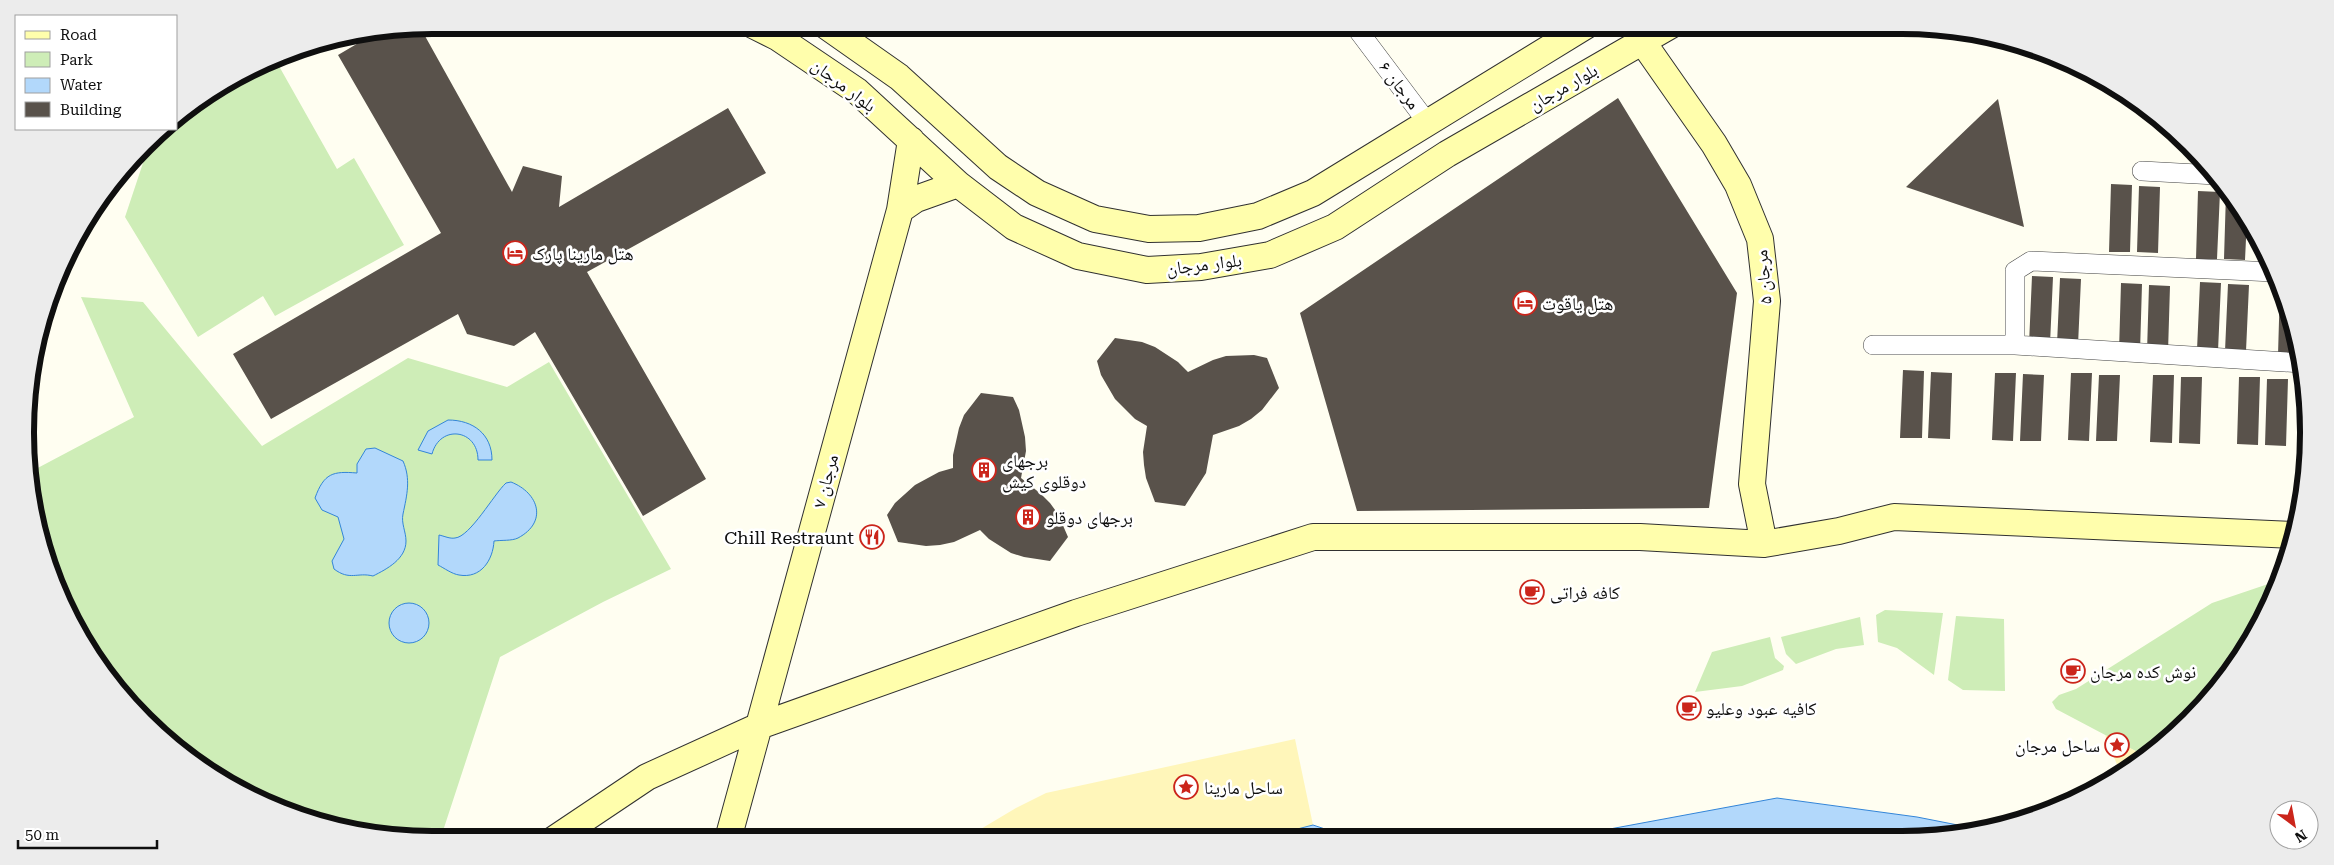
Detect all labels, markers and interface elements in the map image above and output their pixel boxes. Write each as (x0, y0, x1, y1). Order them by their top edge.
legend (15, 15, 178, 130)
text: Road (60, 26, 97, 44)
text: Park (60, 51, 94, 69)
street label: بلوار مرجان (807, 54, 881, 117)
street label: مرجان ۶ (1374, 57, 1425, 114)
street label: بلوار مرجان (1525, 59, 1602, 116)
text: Water (60, 76, 102, 94)
text: Building (60, 101, 122, 119)
hotel icon: هتل مارینا پارک (502, 240, 528, 266)
place label: هتل مارینا پارک (532, 243, 634, 265)
street label: بلوار مرجان (1165, 249, 1243, 280)
street label: مرجان ۵ (1750, 249, 1777, 305)
hotel icon: هتل یاقوت (1512, 290, 1538, 316)
place label: هتل یاقوت (1542, 293, 1613, 315)
place label: برجهای دوقلوی کیش (1002, 450, 1086, 493)
street label: مرجان ۷ (808, 452, 843, 510)
building icon: برجهای دوقلوی کیش (971, 457, 997, 483)
building icon: برجهای دوقلو (1015, 504, 1041, 530)
place label: برجهای دوقلو (1046, 507, 1133, 529)
restaurant icon: Chill Restraunt (859, 524, 885, 550)
place label: Chill Restraunt (724, 527, 854, 548)
cafe icon: کافه فراتی (1519, 579, 1545, 605)
place label: کافه فراتی (1550, 582, 1620, 604)
cafe icon: نوش کده مرجان (2060, 658, 2086, 684)
place label: نوش کده مرجان (2090, 661, 2196, 683)
cafe icon: کافیه عبود وعلیو (1676, 695, 1702, 721)
place label: کافیه عبود وعلیو (1706, 698, 1817, 719)
place icon: ساحل مرجان (2104, 732, 2130, 758)
place label: ساحل مرجان (2015, 735, 2100, 757)
place icon: ساحل مارینا (1173, 774, 1199, 800)
place label: ساحل مارینا (1204, 777, 1283, 799)
north arrow (2269, 800, 2319, 850)
scale bar (18, 818, 156, 850)
text: 50 m (25, 826, 60, 844)
text: N (2292, 826, 2310, 846)

